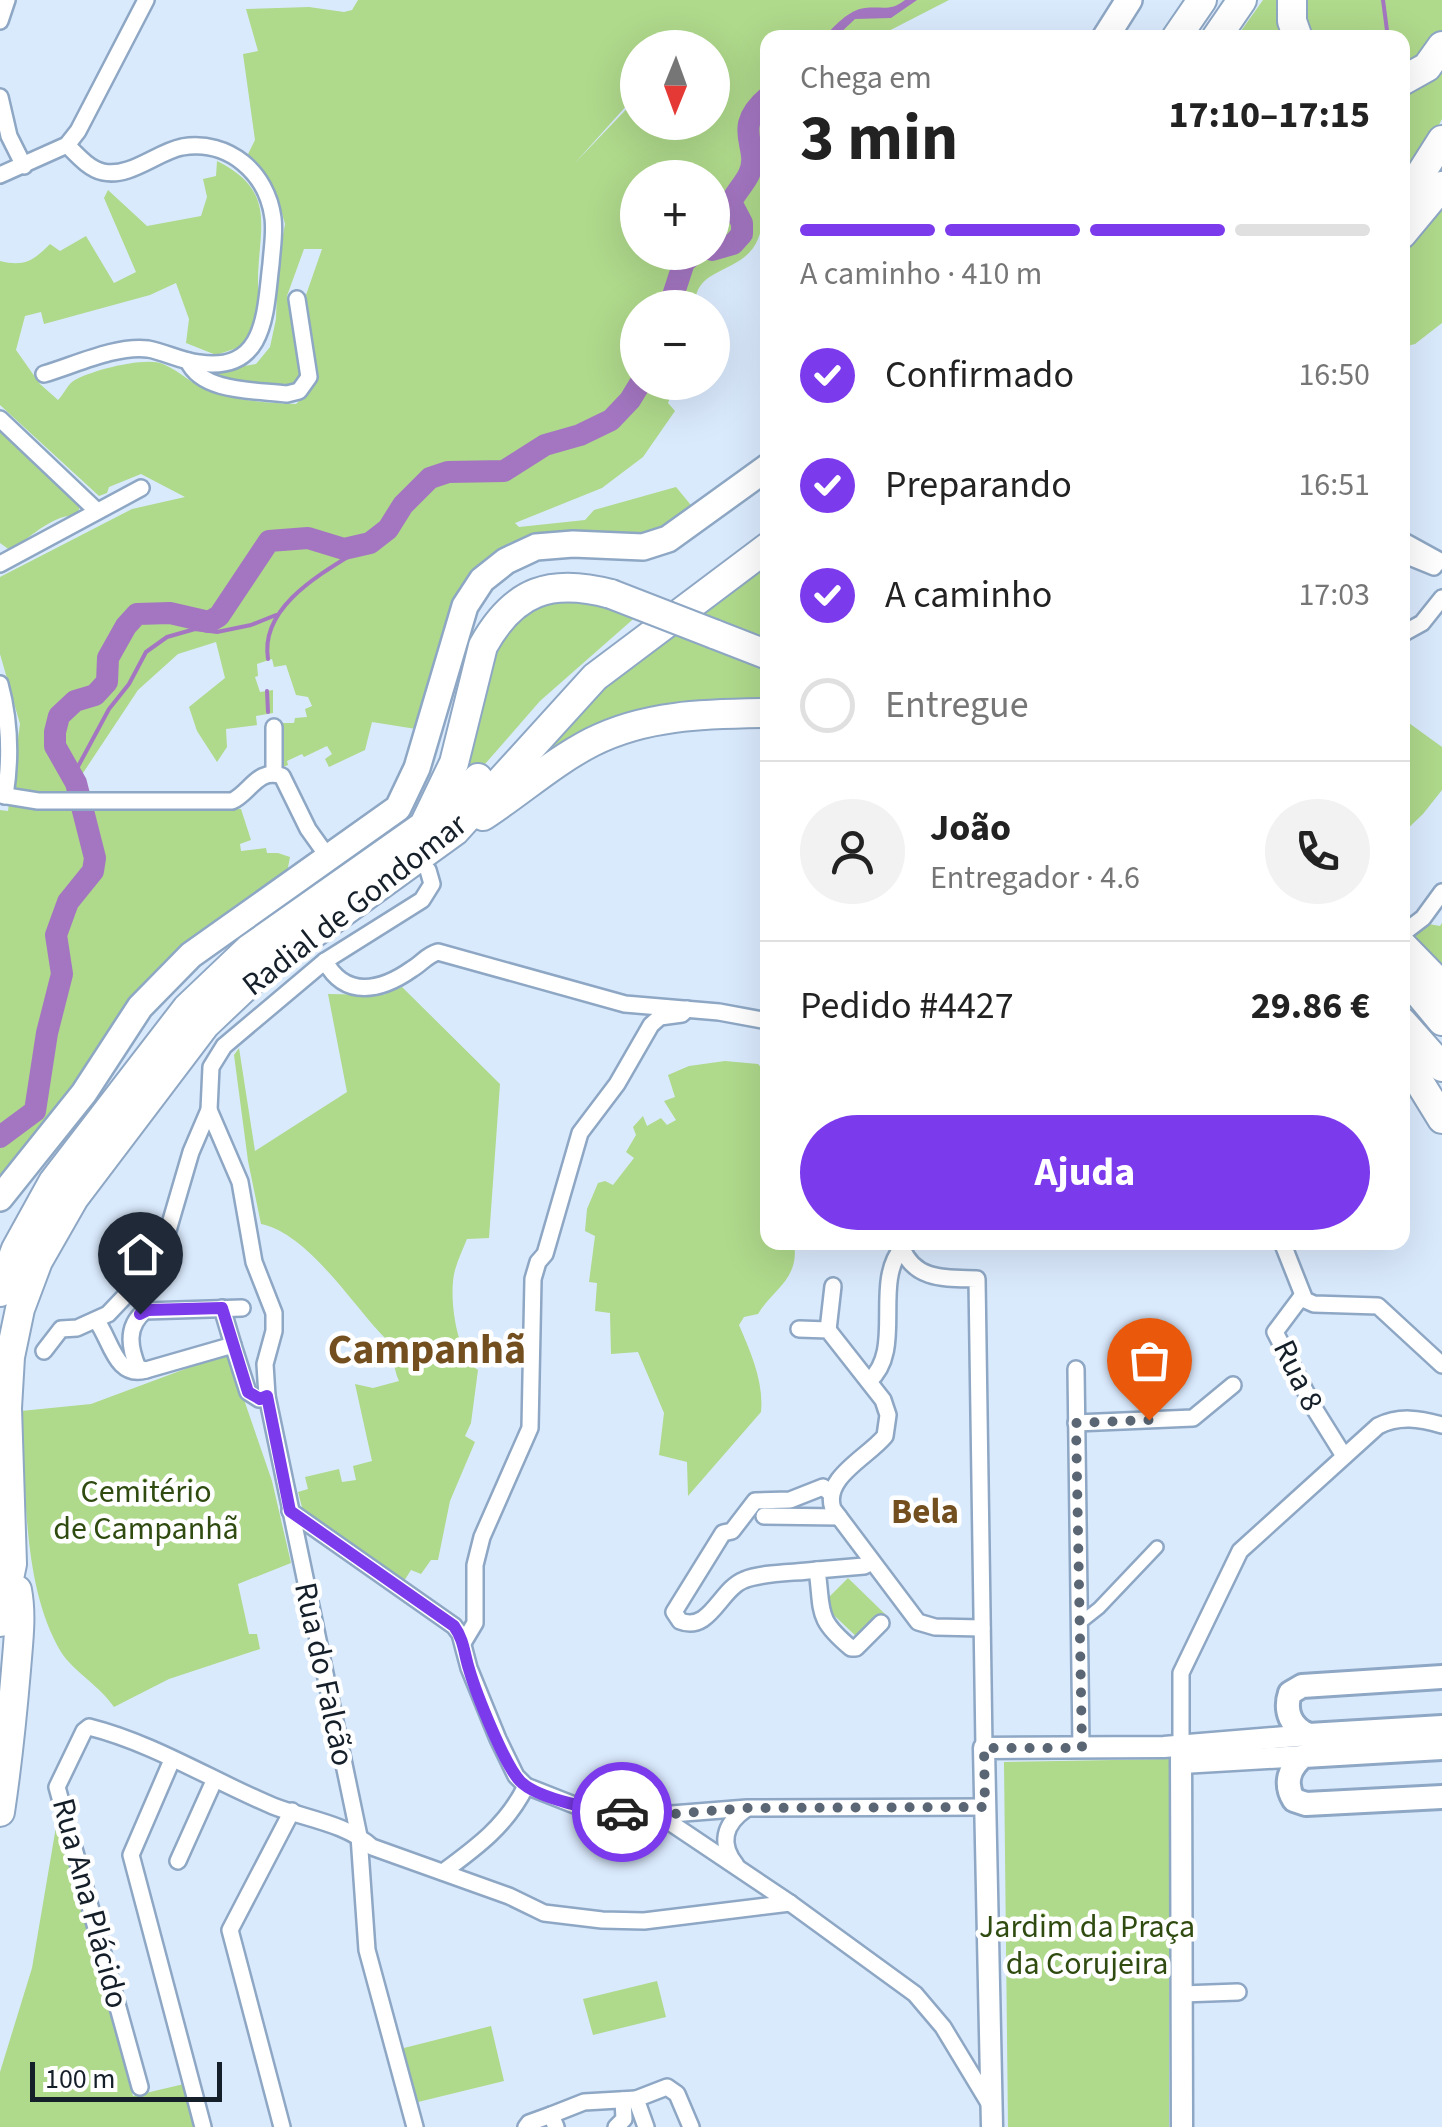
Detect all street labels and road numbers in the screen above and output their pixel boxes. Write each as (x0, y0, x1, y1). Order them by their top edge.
street label: Radial de Gondomar (232, 802, 477, 1007)
street label: Rua 8 (1261, 1332, 1335, 1419)
street label: Rua do Falcão (282, 1578, 366, 1770)
street label: Rua Ana Plácido (40, 1793, 140, 2013)

